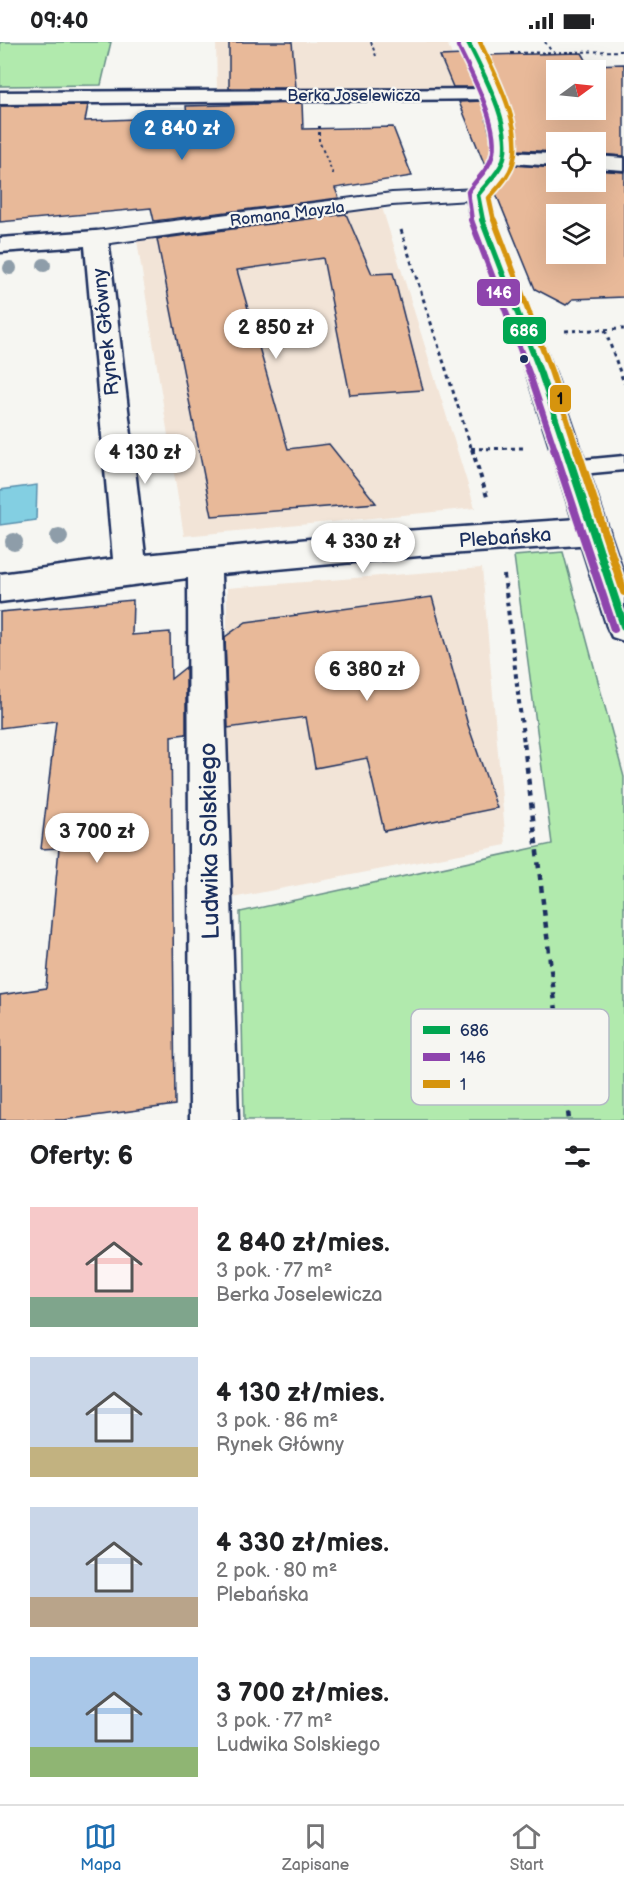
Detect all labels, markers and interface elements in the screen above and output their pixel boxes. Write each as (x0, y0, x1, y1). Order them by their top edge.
text: 09:40 (30, 8, 89, 35)
north arrow (546, 60, 606, 120)
map controls (546, 60, 606, 264)
street label: Berka Joselewicza (287, 87, 421, 106)
pin: 2 840 zł (120, 110, 244, 161)
text: 2 840 zł (144, 117, 220, 141)
button: locate (546, 132, 606, 192)
street label: Romana Mayzla (229, 198, 346, 231)
button: layers (546, 204, 606, 264)
street label: Rynek Główny (87, 267, 125, 397)
line badge: 146 (476, 278, 521, 307)
text: 146 (486, 284, 512, 303)
pin: 2 850 zł (214, 309, 338, 360)
text: 2 850 zł (238, 316, 314, 340)
line badge: 686 (502, 316, 547, 345)
text: 686 (509, 322, 539, 341)
unlabelled marker (518, 353, 530, 365)
line badge: 1 (549, 384, 572, 413)
text: 1 (557, 390, 563, 409)
pin: 4 130 zł (83, 434, 207, 485)
text: 4 130 zł (109, 441, 181, 465)
pin: 4 330 zł (301, 523, 425, 574)
street label: Plebańska (458, 523, 552, 553)
text: 4 330 zł (325, 530, 401, 554)
pin: 6 380 zł (305, 651, 429, 702)
text: 6 380 zł (329, 658, 405, 682)
street label: Ludwika Solskiego (193, 742, 226, 940)
pin: 3 700 zł (35, 813, 159, 864)
text: 3 700 zł (59, 820, 135, 844)
legend (411, 1009, 609, 1105)
text: 686 (460, 1022, 489, 1041)
text: 146 (460, 1049, 486, 1068)
text: 1 (460, 1076, 466, 1095)
icon: filters (561, 1140, 594, 1173)
text: Oferty: 6 (30, 1141, 133, 1172)
text: 2 840 zł/mies. (216, 1228, 390, 1259)
icon: home (78, 1231, 150, 1303)
text: 3 pok. · 77 m² (216, 1259, 332, 1283)
text: Berka Joselewicza (216, 1283, 383, 1307)
text: 4 130 zł/mies. (216, 1378, 385, 1409)
icon: home (78, 1381, 150, 1453)
text: 3 pok. · 86 m² (216, 1409, 338, 1433)
text: Rynek Główny (216, 1433, 344, 1457)
text: 4 330 zł/mies. (216, 1528, 389, 1559)
icon: home (78, 1531, 150, 1603)
text: 2 pok. · 80 m² (216, 1559, 337, 1583)
text: Plebańska (216, 1583, 309, 1607)
text: 3 700 zł/mies. (216, 1678, 389, 1709)
icon: home (78, 1681, 150, 1753)
text: 3 pok. · 77 m² (216, 1709, 332, 1733)
text: Ludwika Solskiego (216, 1733, 380, 1757)
tab: Mapa (80, 1820, 121, 1875)
tab: Zapisane (282, 1820, 349, 1875)
tab: Start (510, 1820, 544, 1875)

